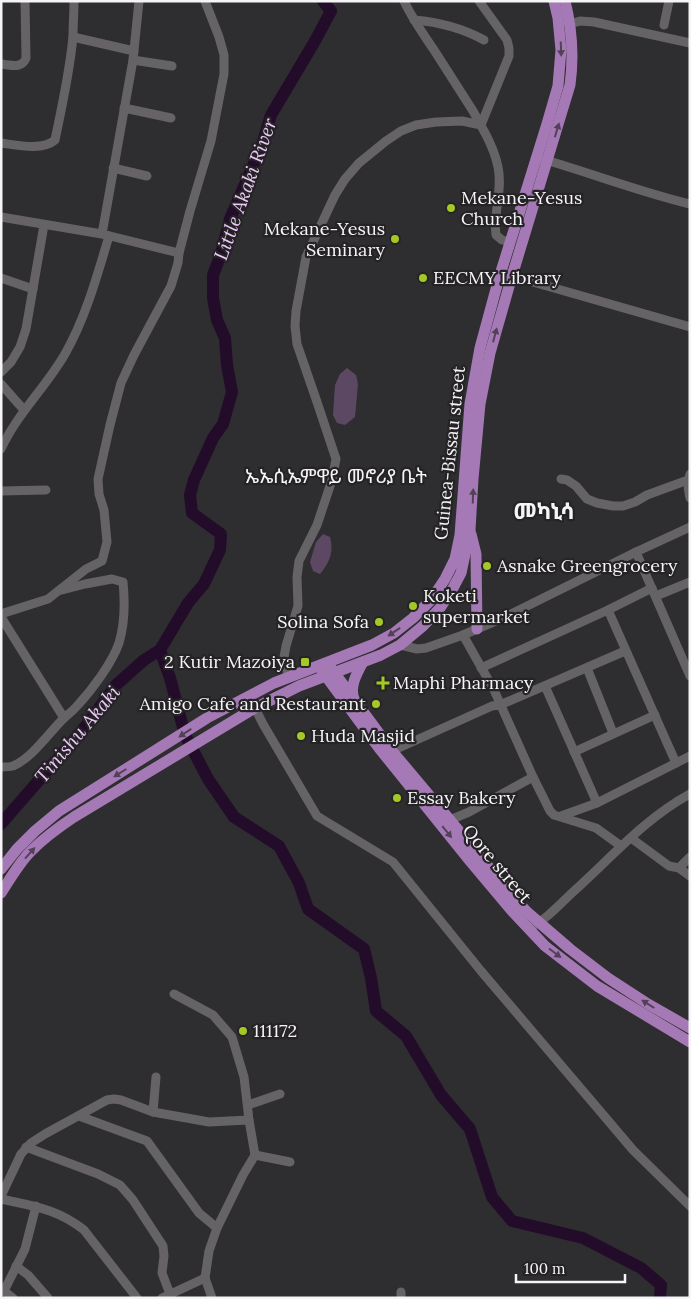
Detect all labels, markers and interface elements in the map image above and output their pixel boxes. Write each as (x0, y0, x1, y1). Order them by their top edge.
one-way arrow (557, 42, 565, 58)
water label: Little Akaki River (208, 115, 282, 263)
one-way arrow (553, 122, 561, 137)
place label: Mekane-Yesus Church (461, 186, 582, 230)
marker: Mekane-Yesus Church (445, 202, 457, 214)
place label: Mekane-Yesus Seminary (264, 217, 385, 261)
marker: Mekane-Yesus Seminary (389, 233, 401, 245)
place label: EECMY Library (433, 266, 562, 289)
marker: EECMY Library (417, 272, 429, 284)
one-way arrow (491, 328, 499, 343)
street label: Guinea-Bissau street (429, 365, 470, 541)
district label: ኤኤሲኤምዋይ መኖሪያ ቤት (245, 464, 428, 488)
one-way arrow (469, 488, 477, 504)
district label: መካኒሳ (513, 497, 575, 525)
place label: Asnake Greengrocery (496, 554, 678, 577)
marker: Asnake Greengrocery (481, 560, 493, 572)
place label: Koketi supermarket (423, 584, 530, 628)
marker: Koketi supermarket (407, 600, 419, 612)
place label: Solina Sofa (277, 610, 369, 633)
marker: Solina Sofa (373, 616, 385, 628)
one-way arrow (388, 627, 401, 637)
place label: 2 Kutir Mazoiya (164, 650, 295, 673)
marker: 2 Kutir Mazoiya (299, 656, 311, 668)
place label: Maphi Pharmacy (393, 671, 534, 694)
marker: Maphi Pharmacy (377, 677, 389, 689)
water label: Tinishu Akaki (29, 680, 125, 788)
place label: Amigo Cafe and Restaurant (139, 692, 366, 715)
marker: Amigo Cafe and Restaurant (370, 698, 382, 710)
place label: Huda Masjid (311, 724, 415, 747)
one-way arrow (178, 728, 191, 738)
marker: Huda Masjid (295, 730, 307, 742)
one-way arrow (114, 769, 127, 778)
place label: Essay Bakery (407, 786, 516, 809)
marker: Essay Bakery (391, 792, 403, 804)
street label: Qore street (458, 819, 537, 908)
one-way arrow (441, 825, 452, 838)
one-way arrow (24, 848, 36, 860)
one-way arrow (548, 948, 562, 958)
one-way arrow (641, 999, 654, 1008)
place label: 111172 (253, 1019, 297, 1042)
marker: 111172 (237, 1025, 249, 1037)
scale bar (516, 1252, 625, 1284)
text: 100 m (524, 1259, 565, 1278)

